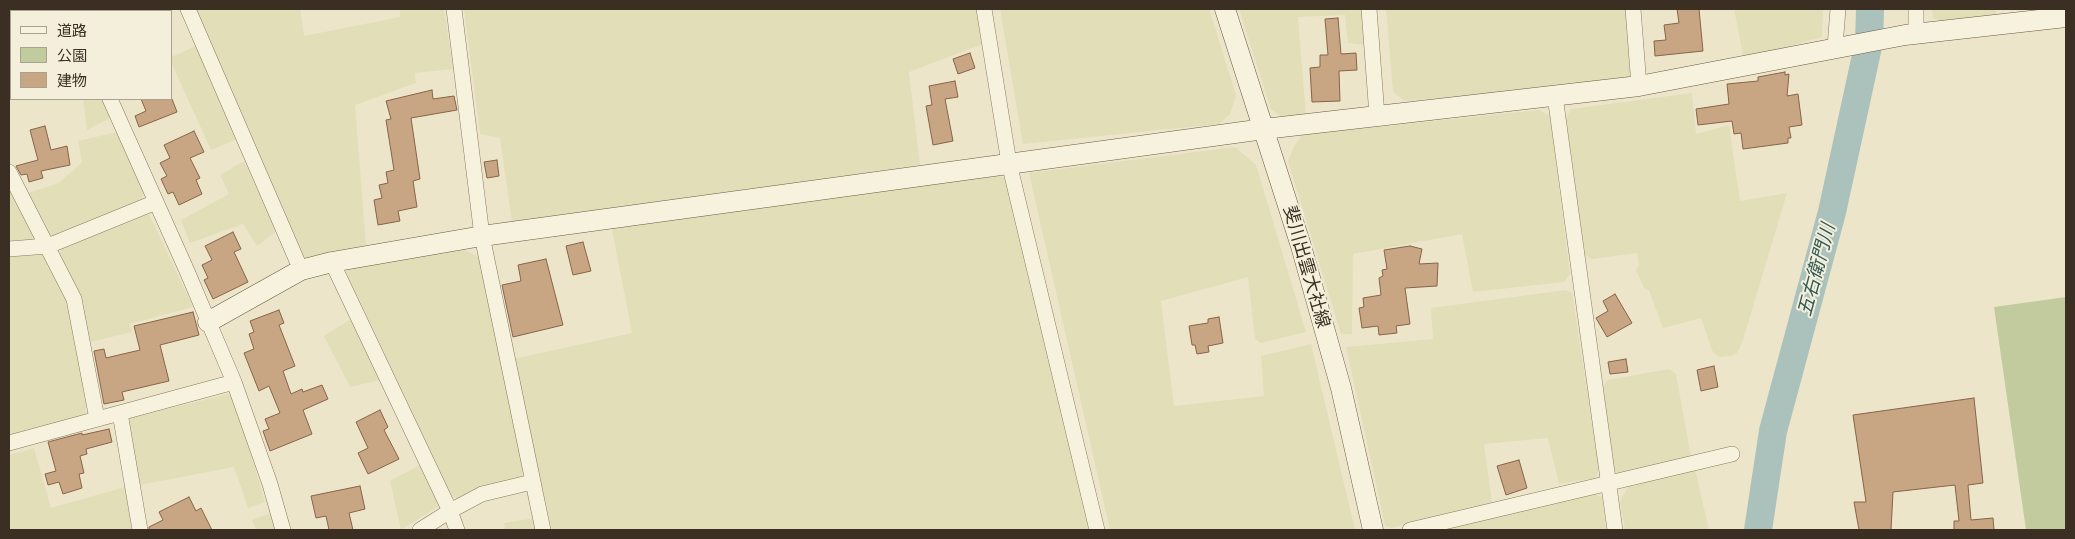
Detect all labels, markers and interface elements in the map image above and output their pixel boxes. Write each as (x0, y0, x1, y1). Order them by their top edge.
legend (10, 10, 172, 100)
text: 道路 (57, 21, 87, 40)
text: 公園 (57, 46, 87, 65)
text: 建物 (57, 71, 87, 90)
street label: 斐川出雲大社線 (1278, 203, 1334, 331)
water label: 五右衛門川 (1794, 221, 1840, 319)

